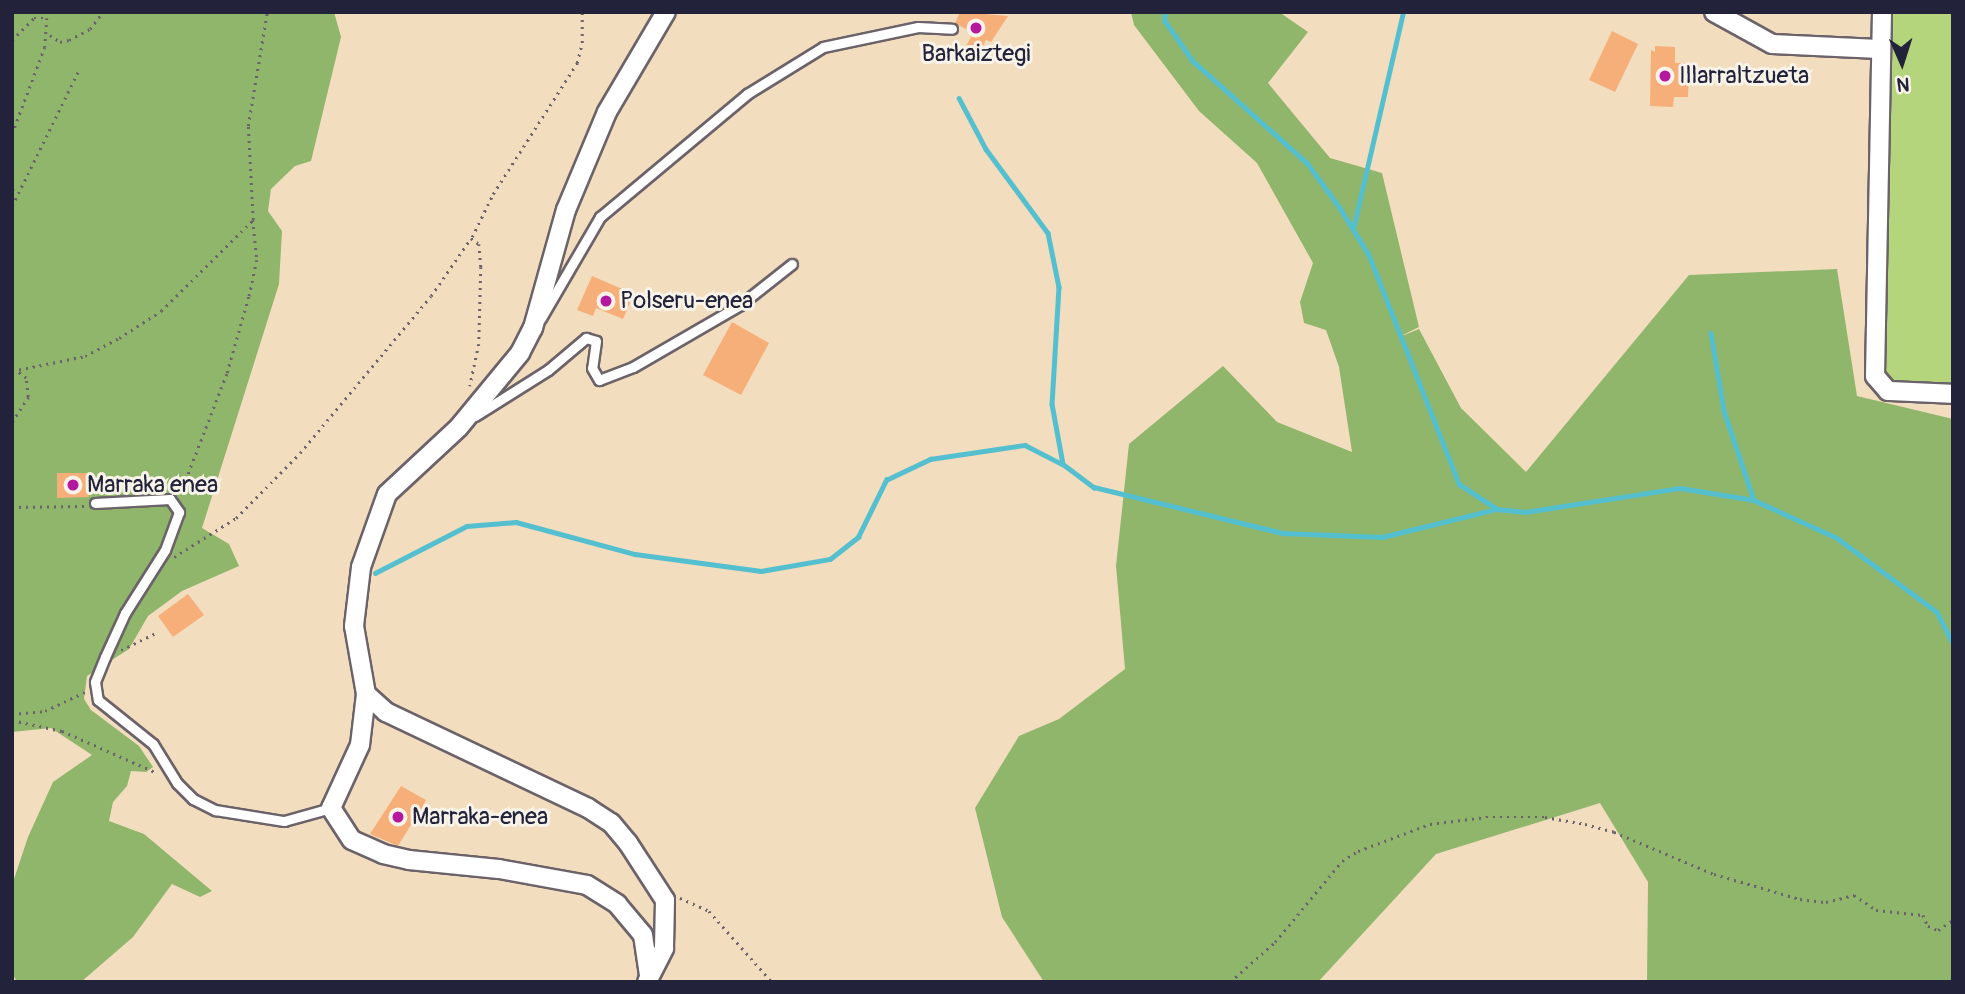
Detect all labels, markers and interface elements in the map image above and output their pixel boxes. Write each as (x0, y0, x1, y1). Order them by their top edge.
marker: Barkaiztegi (968, 20, 984, 36)
north arrow (1867, 28, 1937, 98)
place label: Barkaiztegi (921, 40, 1031, 68)
place label: Illarraltzueta (1679, 62, 1809, 90)
marker: Illarraltzueta (1657, 68, 1673, 84)
text: N (1896, 72, 1910, 96)
place label: Polseru-enea (620, 287, 753, 315)
marker: Polseru-enea (598, 293, 614, 309)
place label: Marraka enea (87, 471, 218, 499)
marker: Marraka enea (65, 477, 81, 493)
place label: Marraka-enea (412, 803, 548, 831)
marker: Marraka-enea (390, 809, 406, 825)

